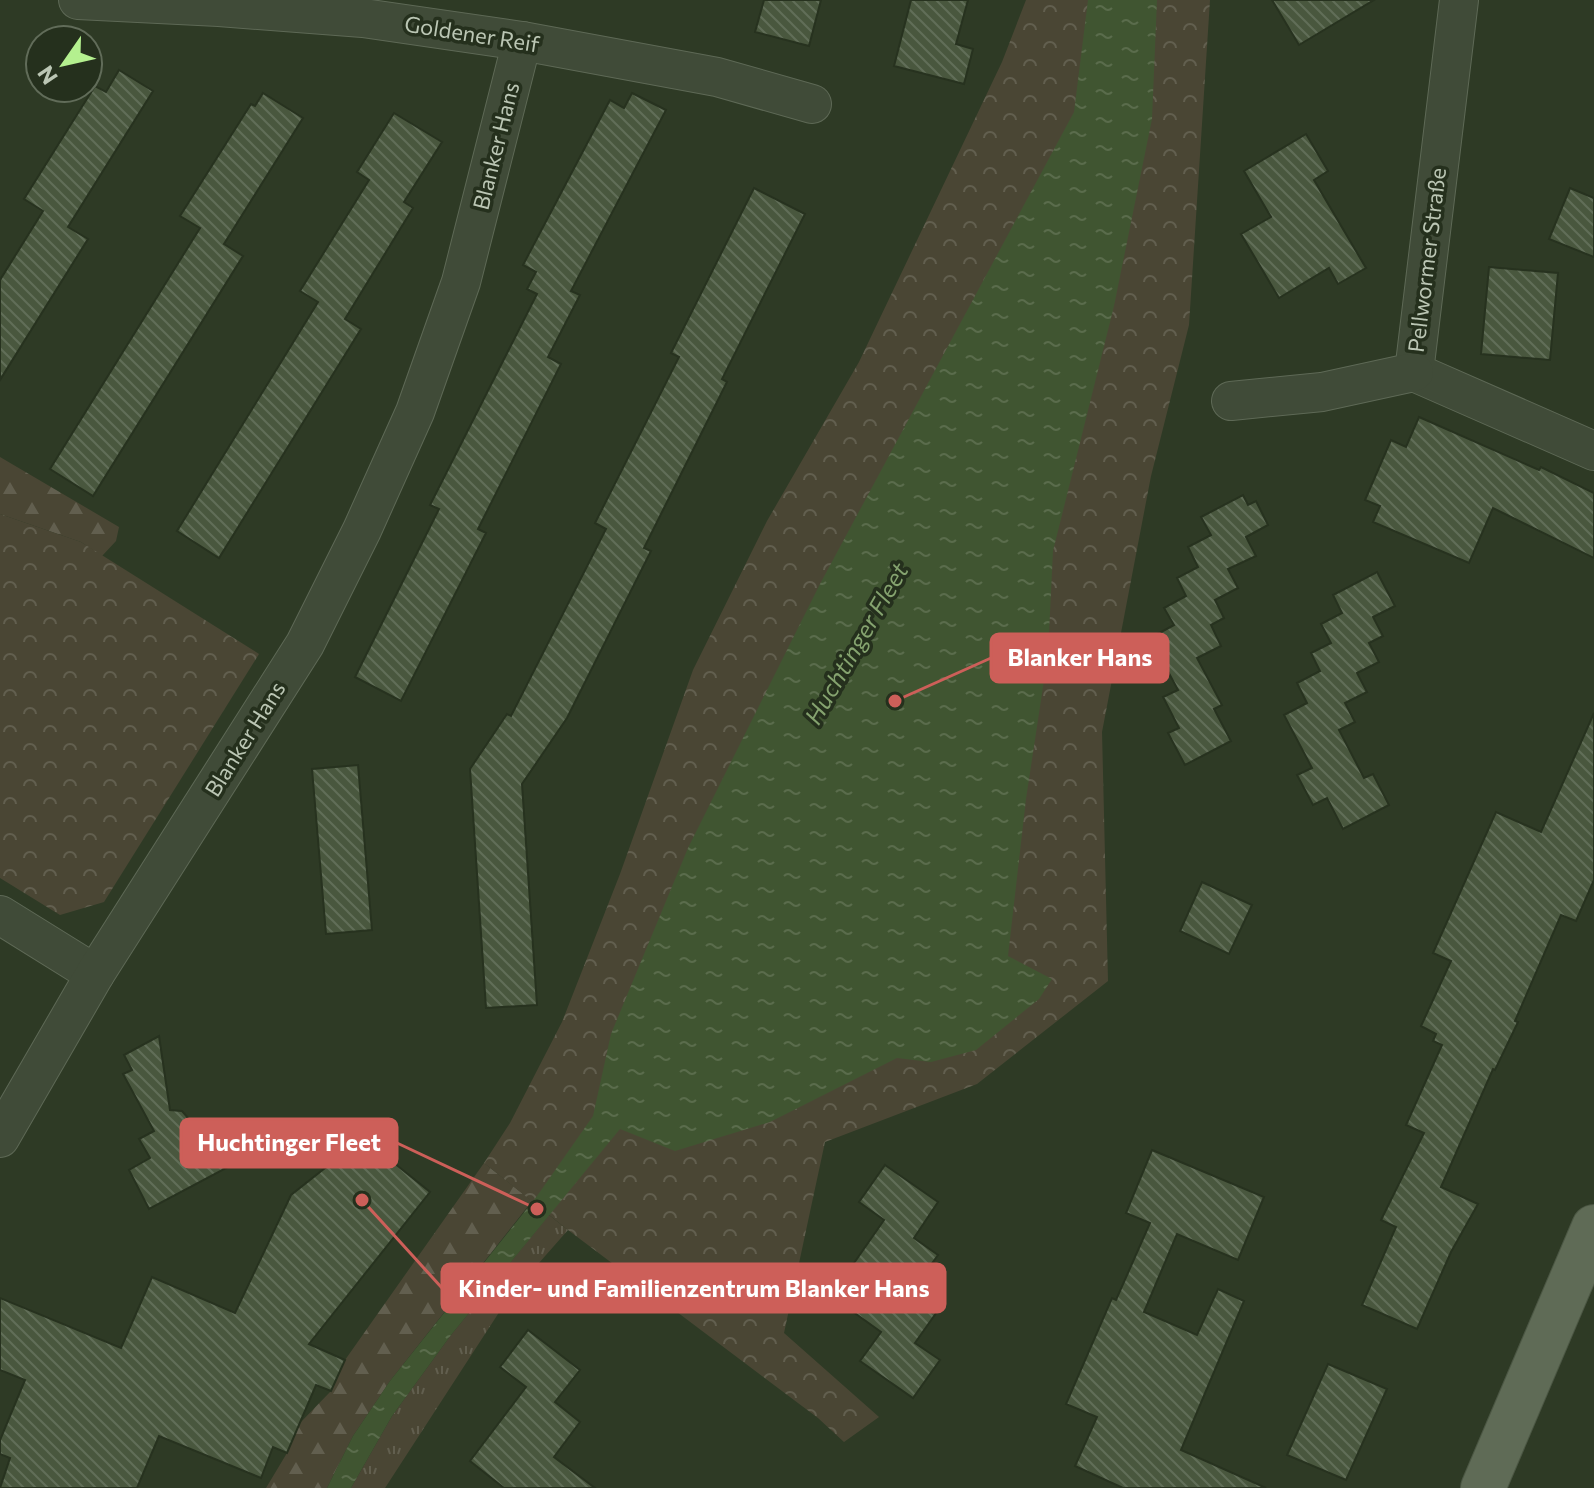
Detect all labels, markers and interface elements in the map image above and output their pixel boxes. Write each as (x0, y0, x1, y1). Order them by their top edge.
street label: Goldener Reif (403, 10, 542, 58)
north arrow (24, 24, 104, 104)
text: N (31, 61, 63, 90)
street label: Blanker Hans (467, 79, 524, 212)
street label: Pellwormer Straße (1402, 166, 1451, 354)
water label: Huchtinger Fleet (798, 557, 914, 729)
callout: Blanker Hans (991, 634, 1168, 682)
text: Blanker Hans (1008, 642, 1152, 671)
street label: Blanker Hans (199, 676, 291, 801)
callout: Huchtinger Fleet (181, 1119, 397, 1167)
text: Huchtinger Fleet (197, 1127, 381, 1156)
callout: Kinder- und Familienzentrum Blanker Hans (442, 1264, 945, 1312)
text: Kinder- und Familienzentrum Blanker Hans (458, 1273, 930, 1302)

